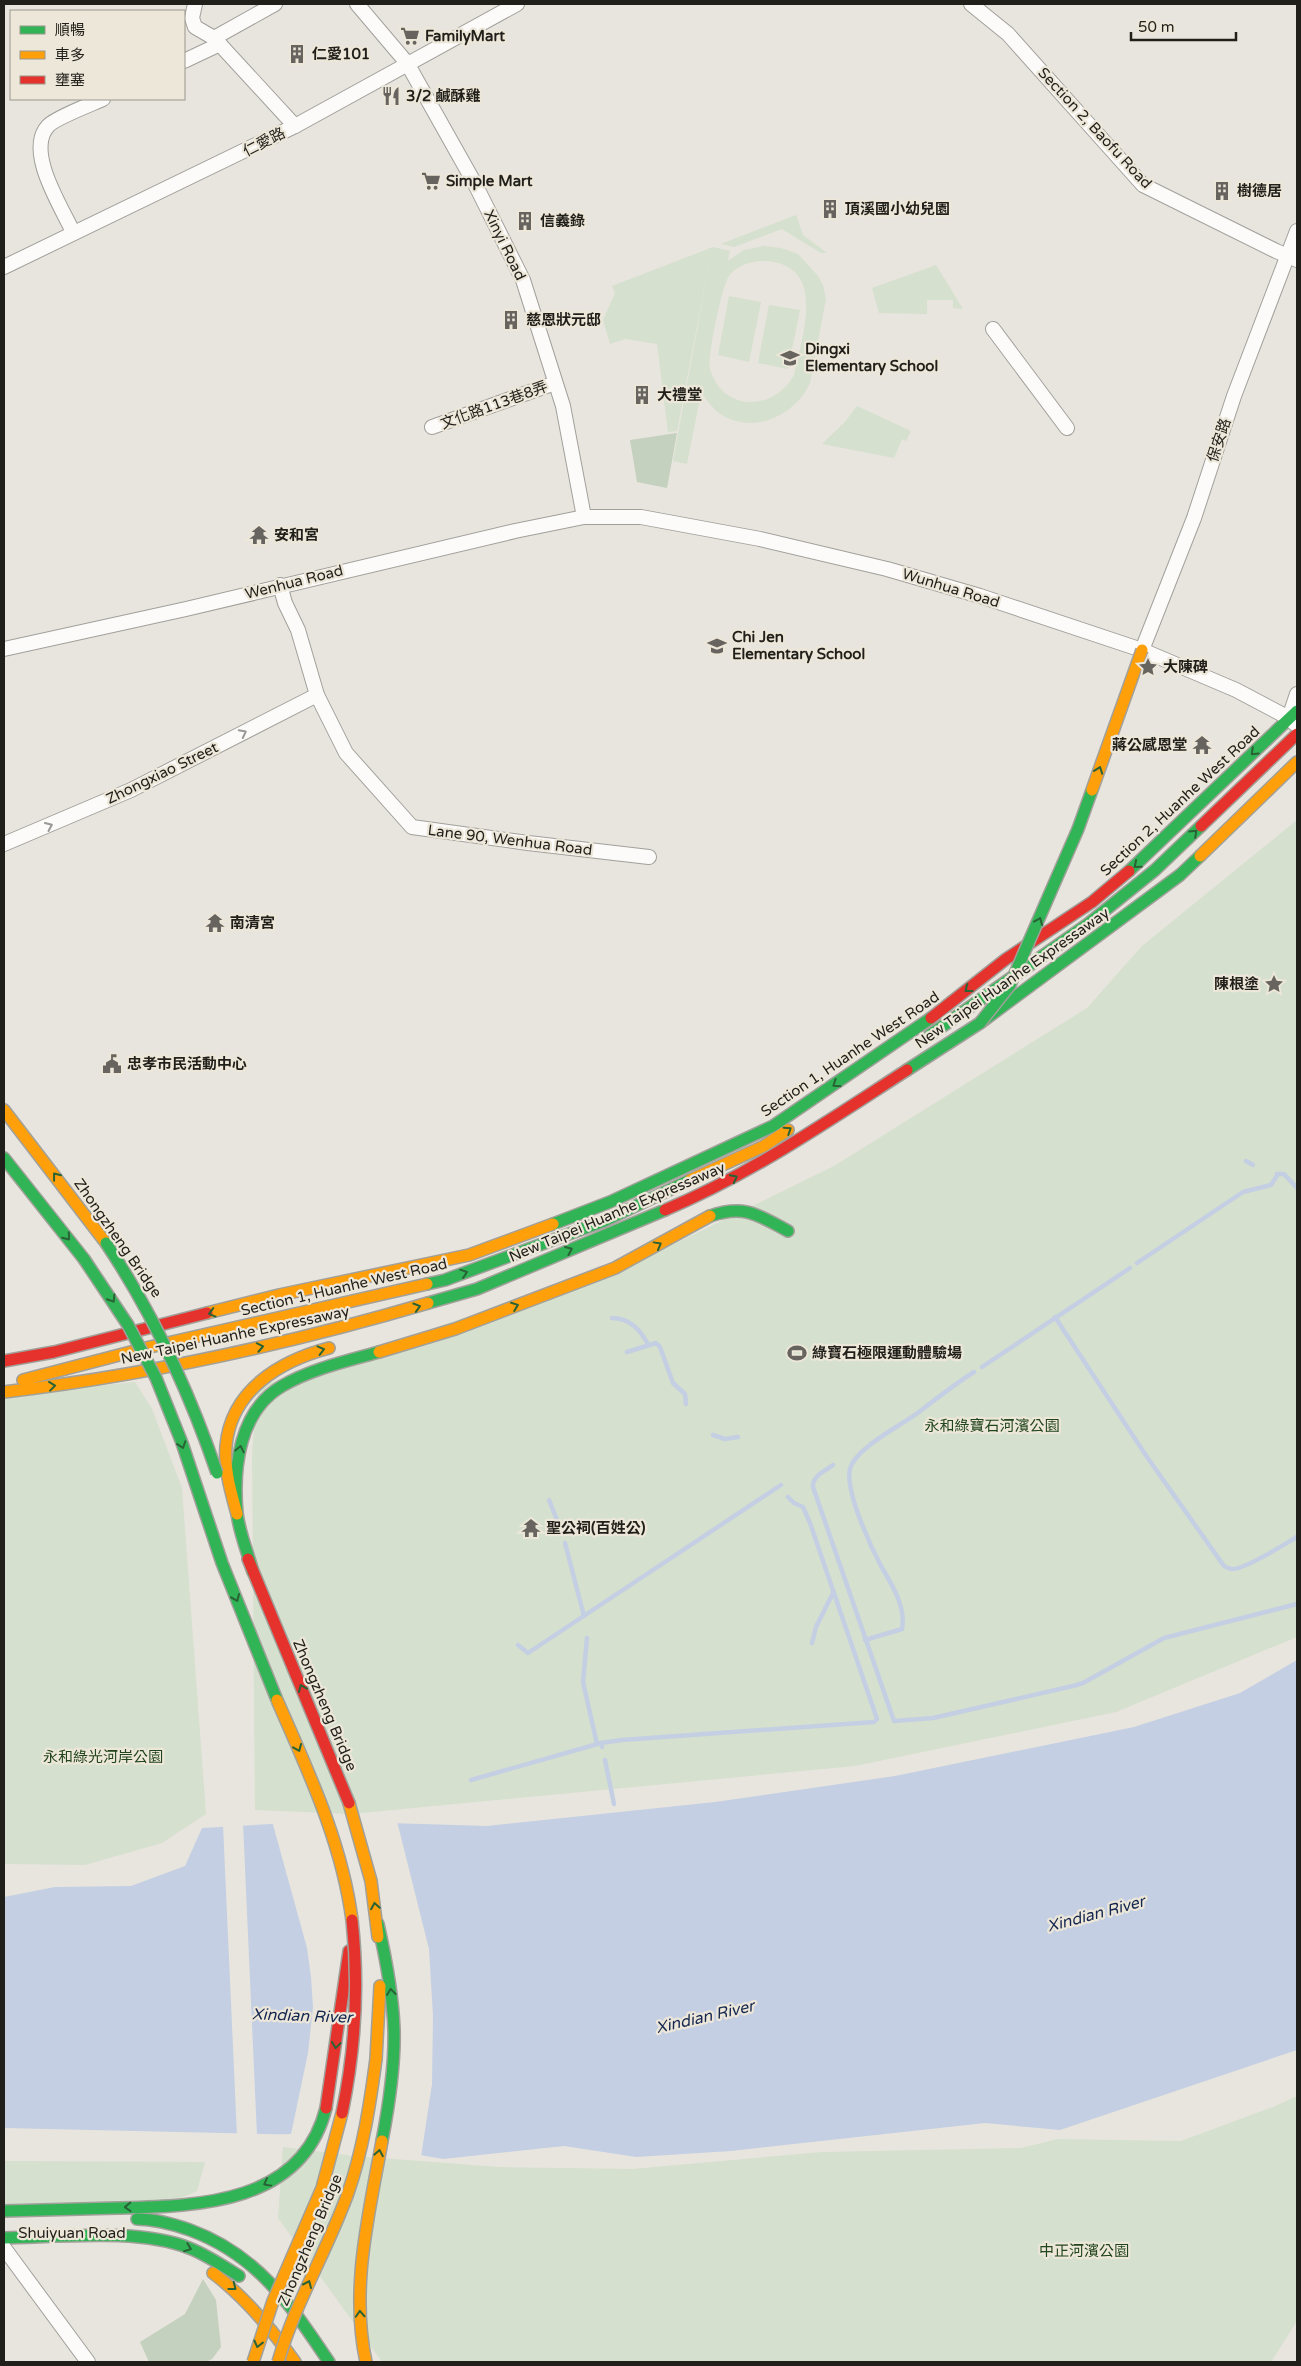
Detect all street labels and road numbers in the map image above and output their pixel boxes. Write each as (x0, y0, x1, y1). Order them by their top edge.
street label: Section 2, Baofu Road (1034, 64, 1156, 192)
street label: 仁愛路 (240, 124, 288, 160)
street label: Xinyi Road (480, 207, 530, 283)
street label: 文化路113巷8弄 (438, 377, 550, 433)
street label: 保安路 (1203, 416, 1235, 464)
street label: Wenhua Road (243, 561, 345, 603)
street label: Wunhua Road (900, 565, 1002, 611)
street label: Section 2, Huanhe West Road (1097, 722, 1263, 880)
street label: Zhongxiao Street (103, 738, 221, 808)
street label: Lane 90, Wenhua Road (427, 821, 593, 859)
street label: New Taipei Huanhe Expressaway (911, 904, 1113, 1052)
street label: Section 1, Huanhe West Road (757, 987, 943, 1121)
street label: New Taipei Huanhe Expressaway (506, 1158, 728, 1266)
street label: Zhongzheng Bridge (70, 1175, 166, 1301)
street label: Section 1, Huanhe West Road (239, 1254, 449, 1320)
street label: New Taipei Huanhe Expressaway (119, 1302, 351, 1368)
street label: Zhongzheng Bridge (289, 1636, 361, 1774)
street label: Zhongzheng Bridge (274, 2171, 346, 2309)
street label: Shuiyuan Road (18, 2224, 126, 2242)

